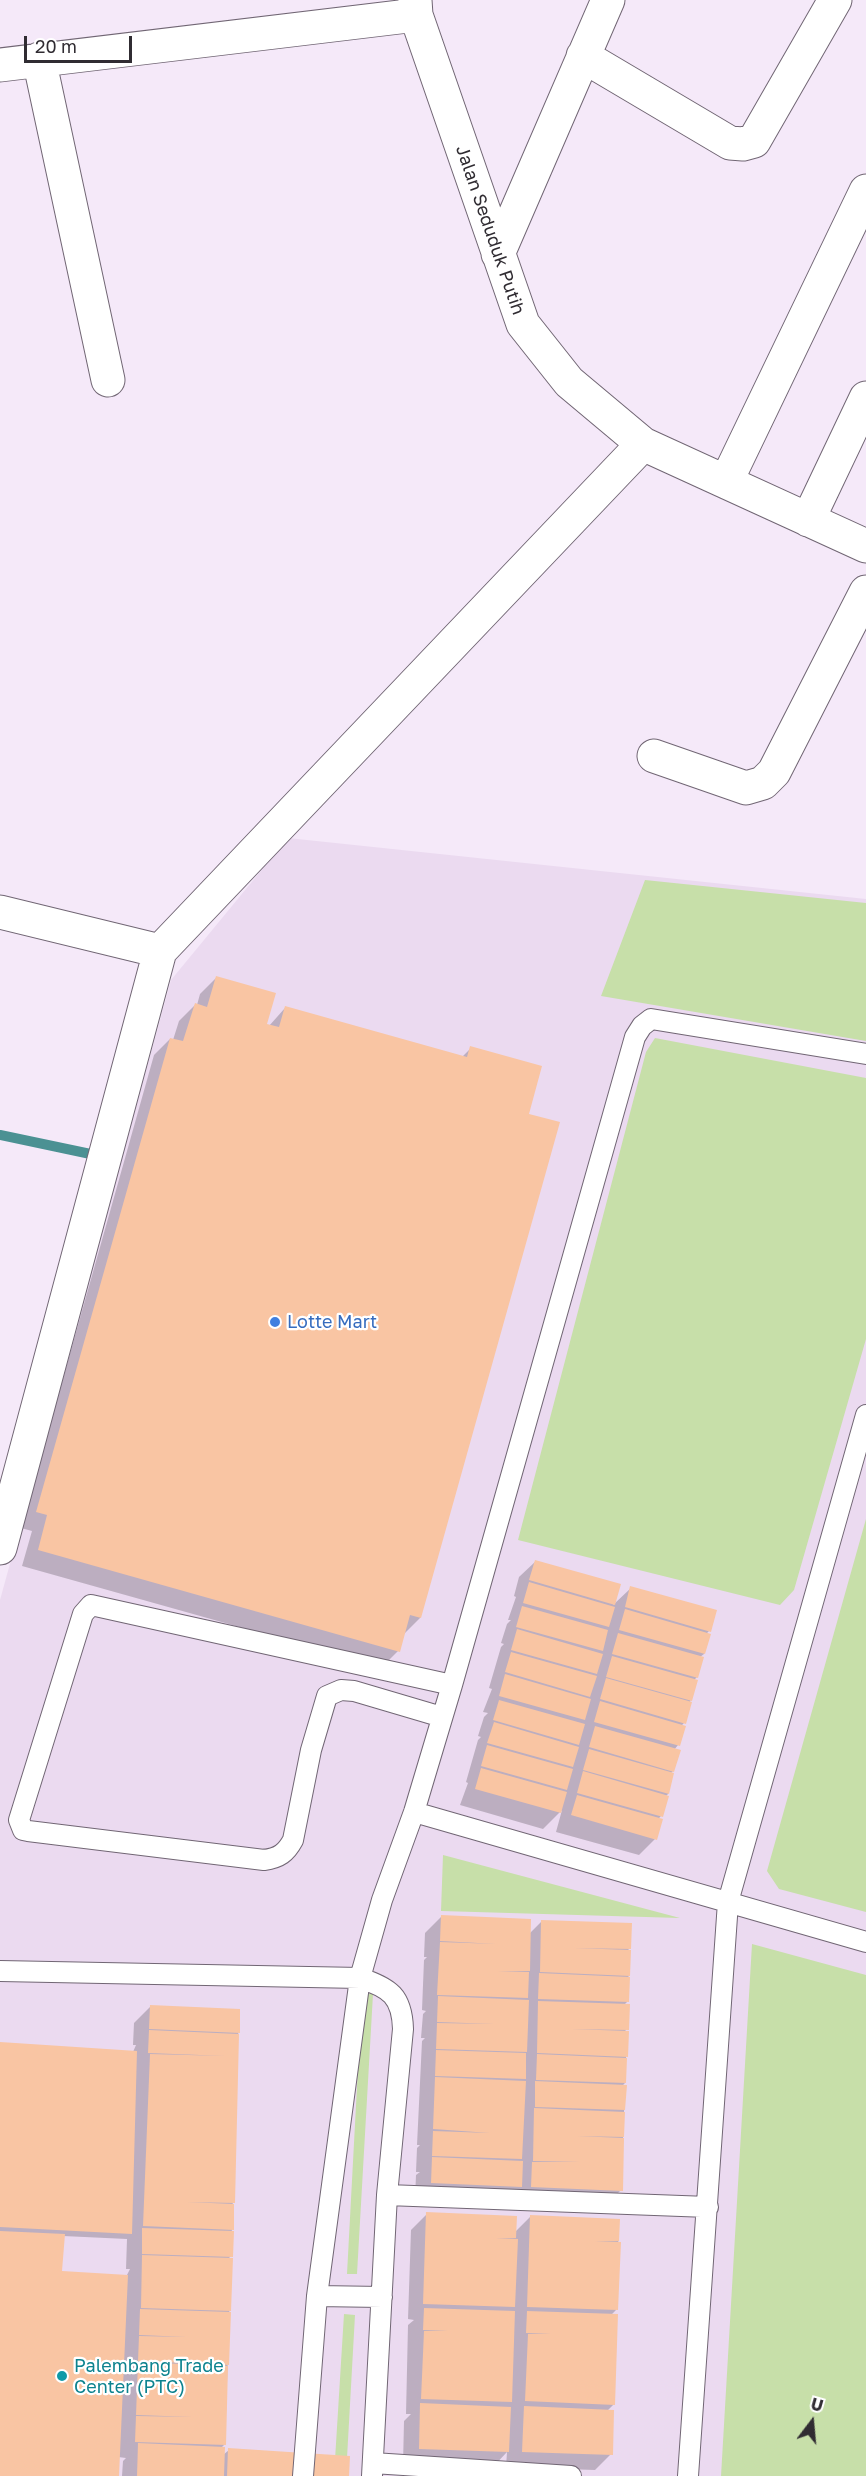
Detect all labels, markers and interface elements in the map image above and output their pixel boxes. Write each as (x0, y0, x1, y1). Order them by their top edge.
scale bar (27, 24, 135, 62)
text: 20 m (35, 35, 77, 57)
street label: Jalan Seduduk Putih (451, 142, 529, 318)
place label: Lotte Mart (287, 1311, 377, 1333)
marker: Lotte Mart (268, 1315, 282, 1329)
place label: Palembang Trade Center (PTC) (74, 2355, 224, 2398)
marker: Palembang Trade Center (PTC) (55, 2369, 69, 2383)
north arrow (782, 2392, 842, 2452)
text: U (809, 2393, 825, 2416)

